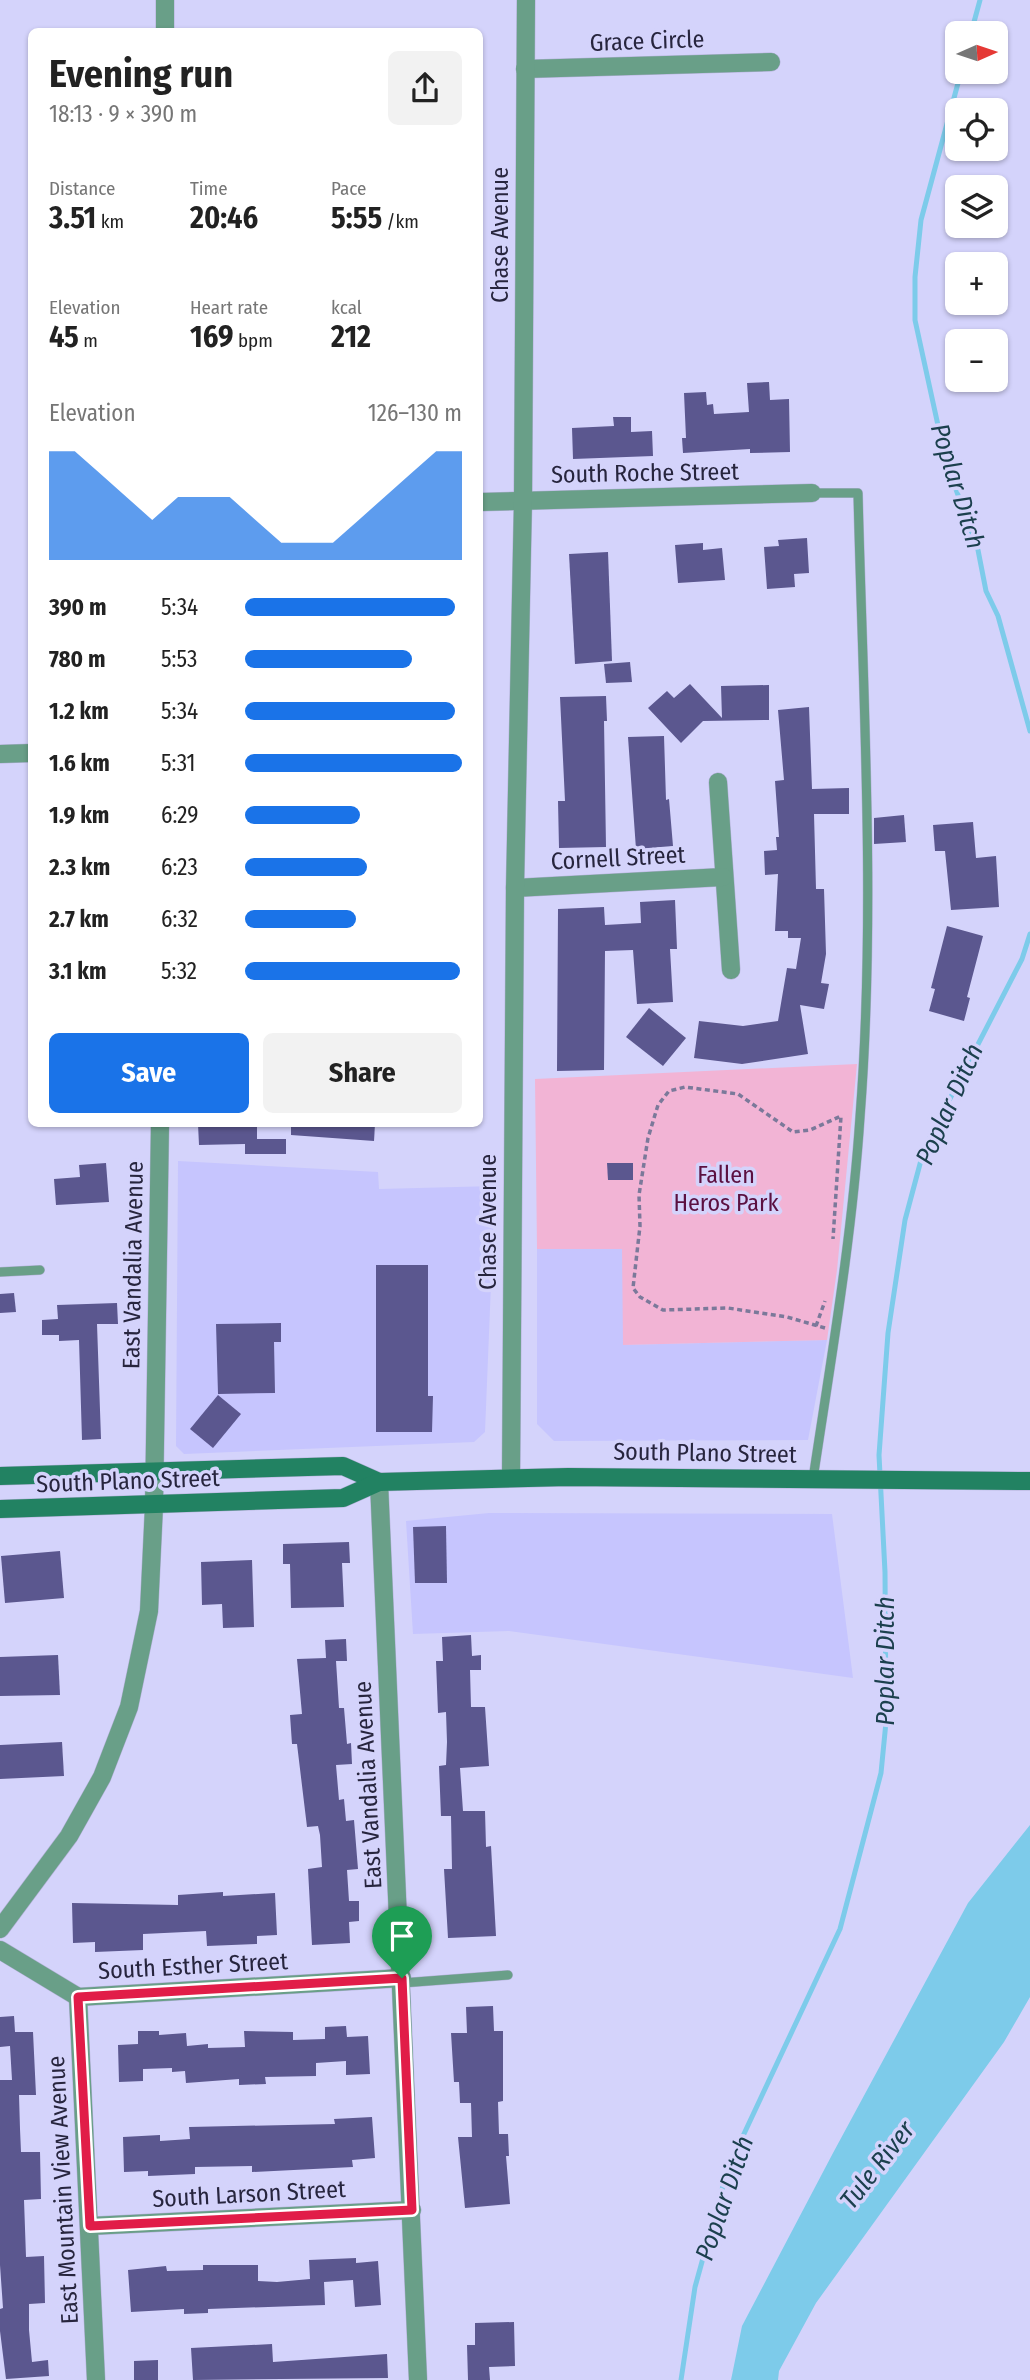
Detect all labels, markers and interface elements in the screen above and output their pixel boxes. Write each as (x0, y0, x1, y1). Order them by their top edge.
north arrow (945, 21, 1008, 84)
map controls (945, 21, 1008, 392)
street label: Grace Circle (589, 25, 705, 57)
text: Evening run (49, 51, 233, 97)
button: share (388, 51, 462, 125)
button: locate (945, 98, 1008, 161)
text: 18:13 · 9 × 390 m (49, 100, 197, 128)
street label: Chase Avenue (486, 167, 514, 303)
button: layers (945, 175, 1008, 238)
text: Distance (49, 177, 116, 200)
text: Time (190, 177, 228, 200)
text: Pace (331, 177, 366, 200)
text: 3.51 (49, 200, 96, 236)
text: 20:46 (190, 200, 258, 236)
text: 5:55 (331, 200, 382, 236)
text: km (96, 210, 124, 233)
text: /km (382, 210, 419, 233)
button: + (945, 252, 1008, 315)
text: Elevation (49, 296, 121, 319)
text: Heart rate (190, 296, 268, 319)
text: kcal (331, 296, 362, 319)
text: 45 (49, 319, 79, 355)
text: 169 (190, 319, 234, 355)
text: 212 (331, 319, 371, 355)
text: m (79, 329, 98, 352)
text: bpm (234, 329, 273, 352)
button: − (945, 329, 1008, 392)
text: Elevation (49, 399, 136, 427)
text: 126–130 m (368, 399, 462, 427)
water label: Poplar Ditch (924, 420, 991, 553)
street label: South Roche Street (551, 457, 739, 489)
text: 390 m (49, 593, 106, 621)
text: 5:34 (161, 593, 198, 621)
text: 780 m (49, 645, 106, 673)
text: 5:53 (161, 645, 197, 673)
text: 1.2 km (49, 697, 109, 725)
text: 5:34 (161, 697, 198, 725)
text: 1.6 km (49, 749, 110, 777)
text: 5:31 (161, 749, 195, 777)
text: 1.9 km (49, 801, 109, 829)
text: 6:29 (161, 801, 198, 829)
street label: Cornell Street (550, 840, 686, 876)
text: 2.3 km (49, 853, 110, 881)
text: 6:23 (161, 853, 198, 881)
text: 2.7 km (49, 905, 109, 933)
text: 6:32 (161, 905, 198, 933)
text: 3.1 km (49, 957, 107, 985)
text: 5:32 (161, 957, 197, 985)
button: Save (49, 1033, 249, 1113)
button: Share (263, 1033, 462, 1113)
water label: Poplar Ditch (909, 1039, 990, 1170)
street label: Chase Avenue (474, 1154, 502, 1290)
street label: East Vandalia Avenue (117, 1161, 149, 1369)
park label: Fallen Heros Park (673, 1161, 779, 1217)
street label: South Plano Street (613, 1437, 797, 1469)
street label: South Plano Street (36, 1464, 220, 1498)
water label: Poplar Ditch (870, 1596, 901, 1726)
street label: East Vandalia Avenue (349, 1680, 387, 1890)
pin (372, 1906, 432, 1978)
icon: arrive (383, 1917, 421, 1955)
street label: South Esther Street (97, 1947, 289, 1985)
street label: East Mountain View Avenue (42, 2055, 84, 2325)
water label: Tule River (834, 2114, 922, 2215)
water label: Poplar Ditch (689, 2132, 760, 2264)
street label: South Larson Street (152, 2175, 347, 2213)

